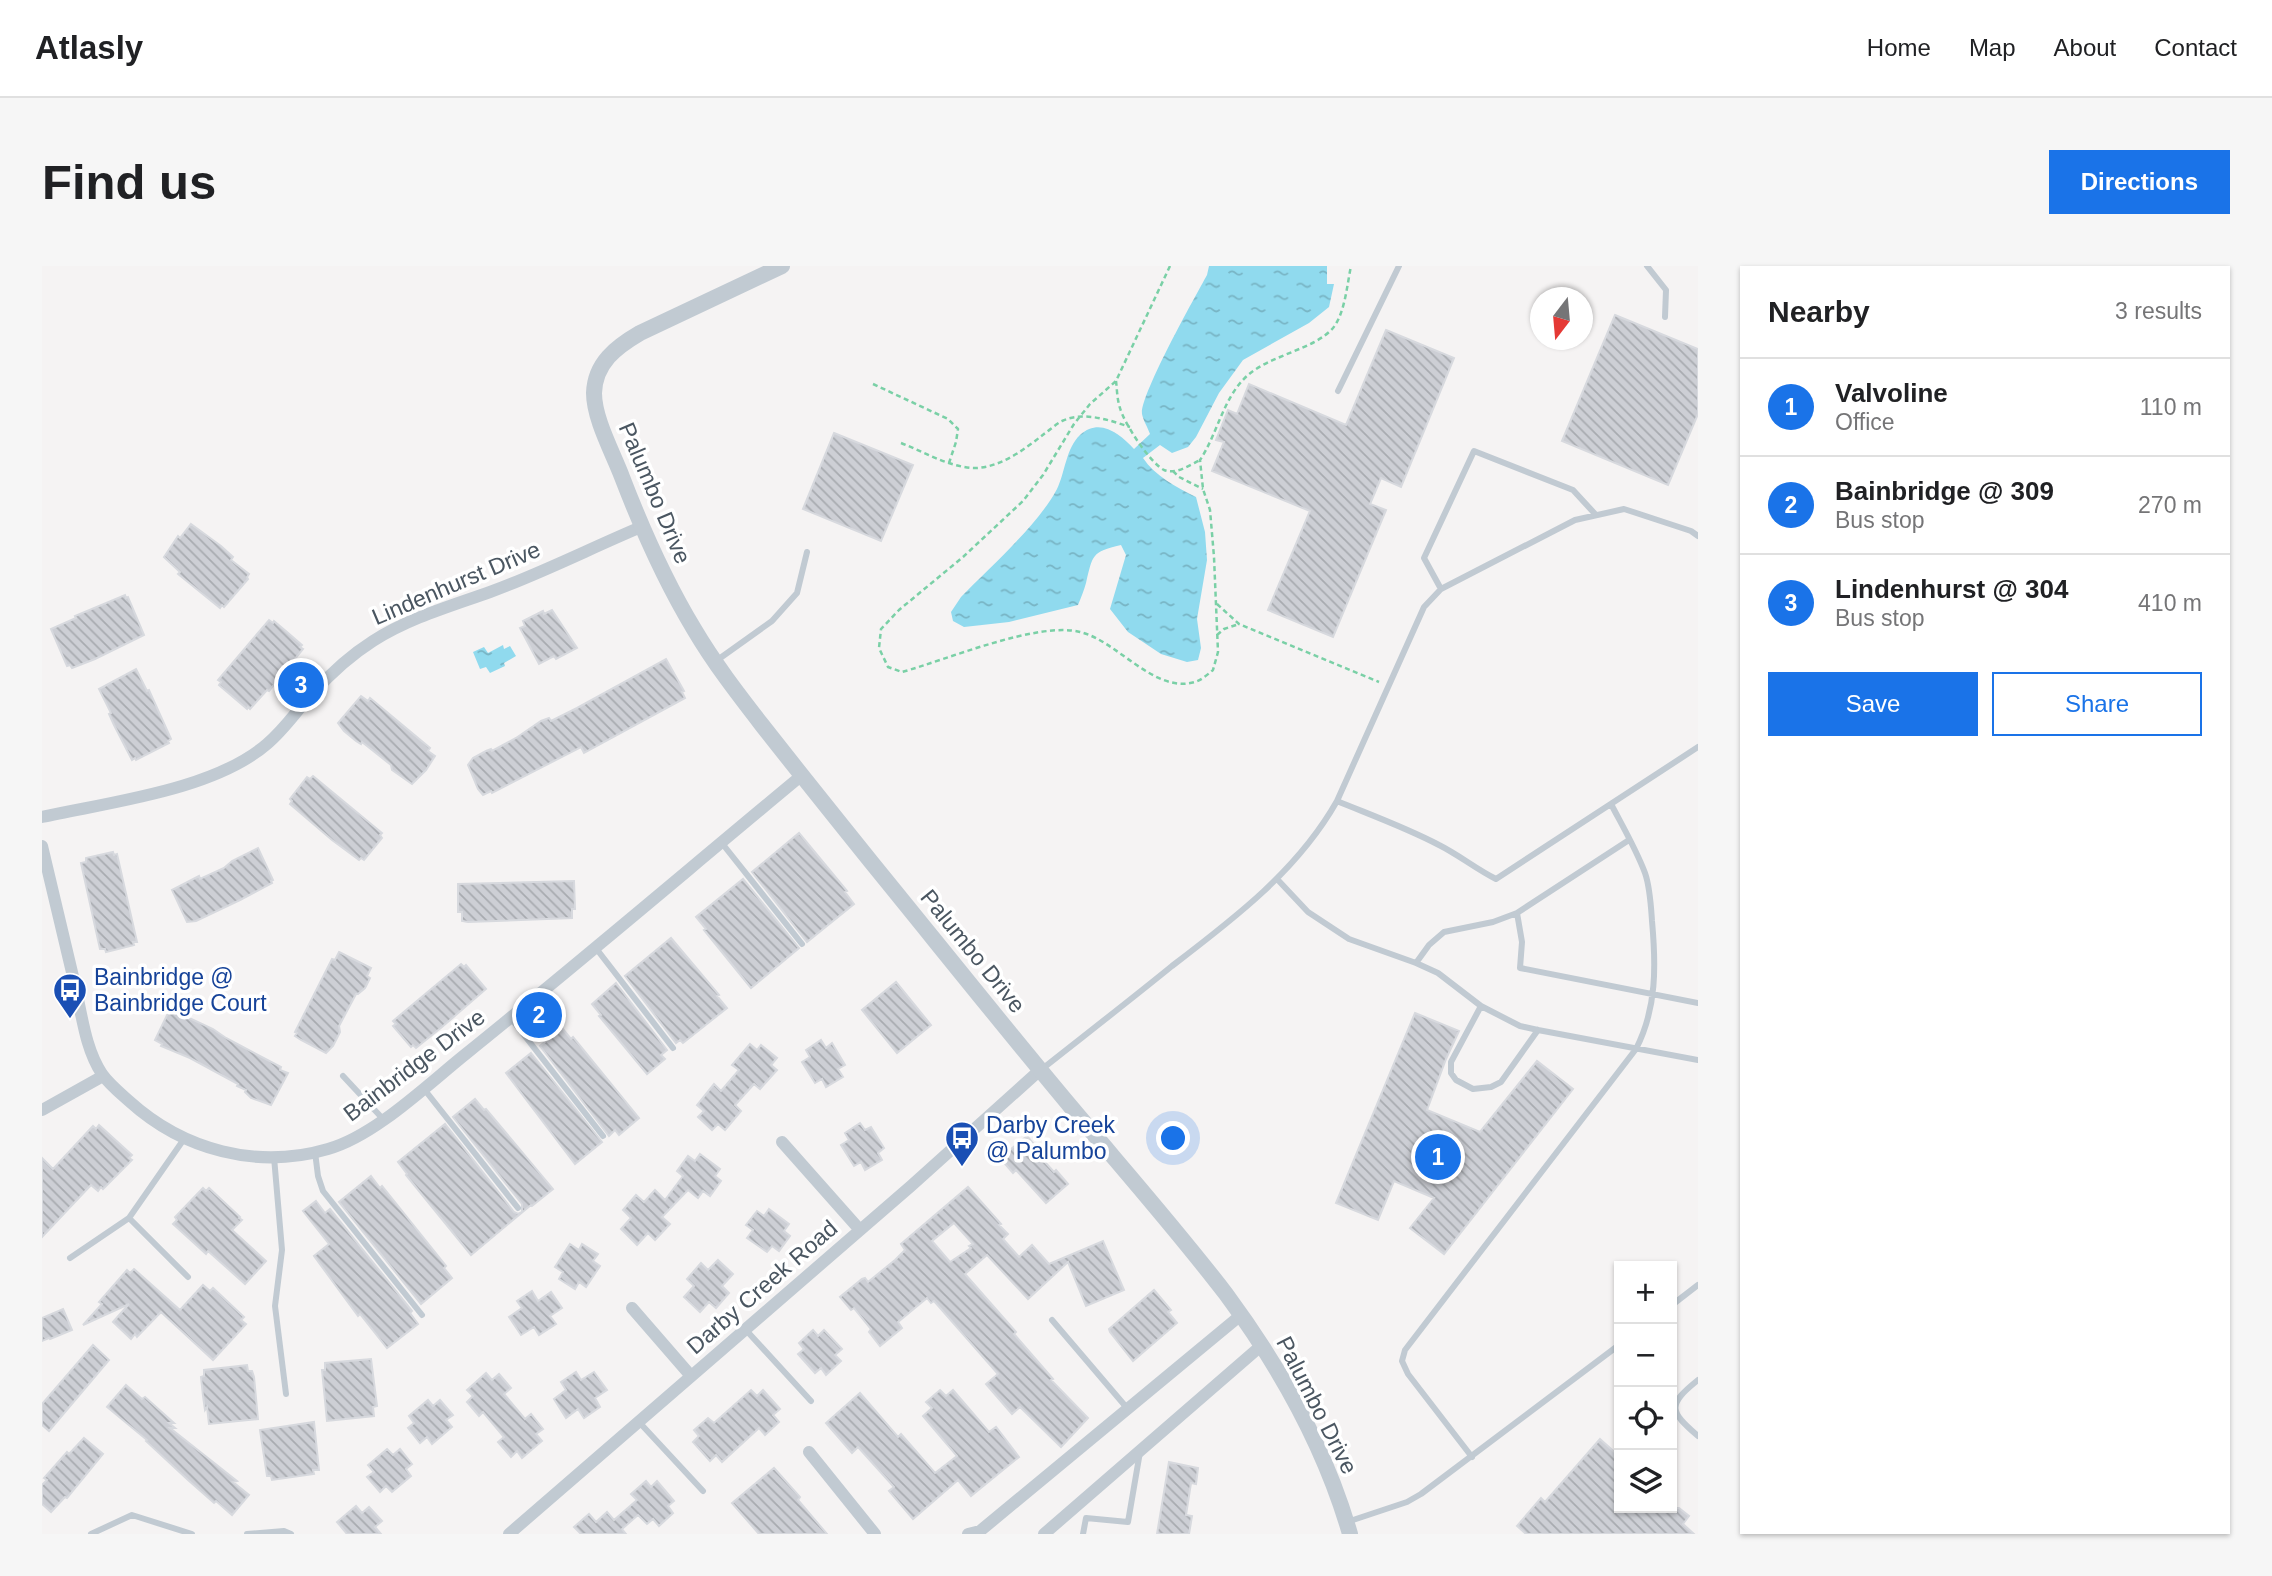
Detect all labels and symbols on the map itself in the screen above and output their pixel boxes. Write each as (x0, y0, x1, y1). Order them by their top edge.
north arrow (1530, 287, 1593, 350)
street label: Palumbo Drive (614, 418, 696, 568)
street label: Lindenhurst Drive (368, 536, 544, 630)
pin: 3 (278, 659, 324, 711)
street label: Palumbo Drive (915, 884, 1031, 1018)
place label: Bainbridge @ Bainbridge Court (94, 964, 267, 1016)
bus stop icon: Bainbridge @ Bainbridge Court (51, 971, 89, 1020)
pin: 2 (516, 989, 562, 1041)
street label: Bainbridge Drive (338, 1003, 490, 1127)
place label: Darby Creek @ Palumbo (986, 1112, 1116, 1164)
bus stop icon: Darby Creek @ Palumbo (943, 1119, 981, 1168)
your location (1156, 1121, 1190, 1155)
pin: 1 (1415, 1131, 1461, 1183)
street label: Darby Creek Road (682, 1215, 842, 1359)
street label: Palumbo Drive (1271, 1332, 1363, 1478)

